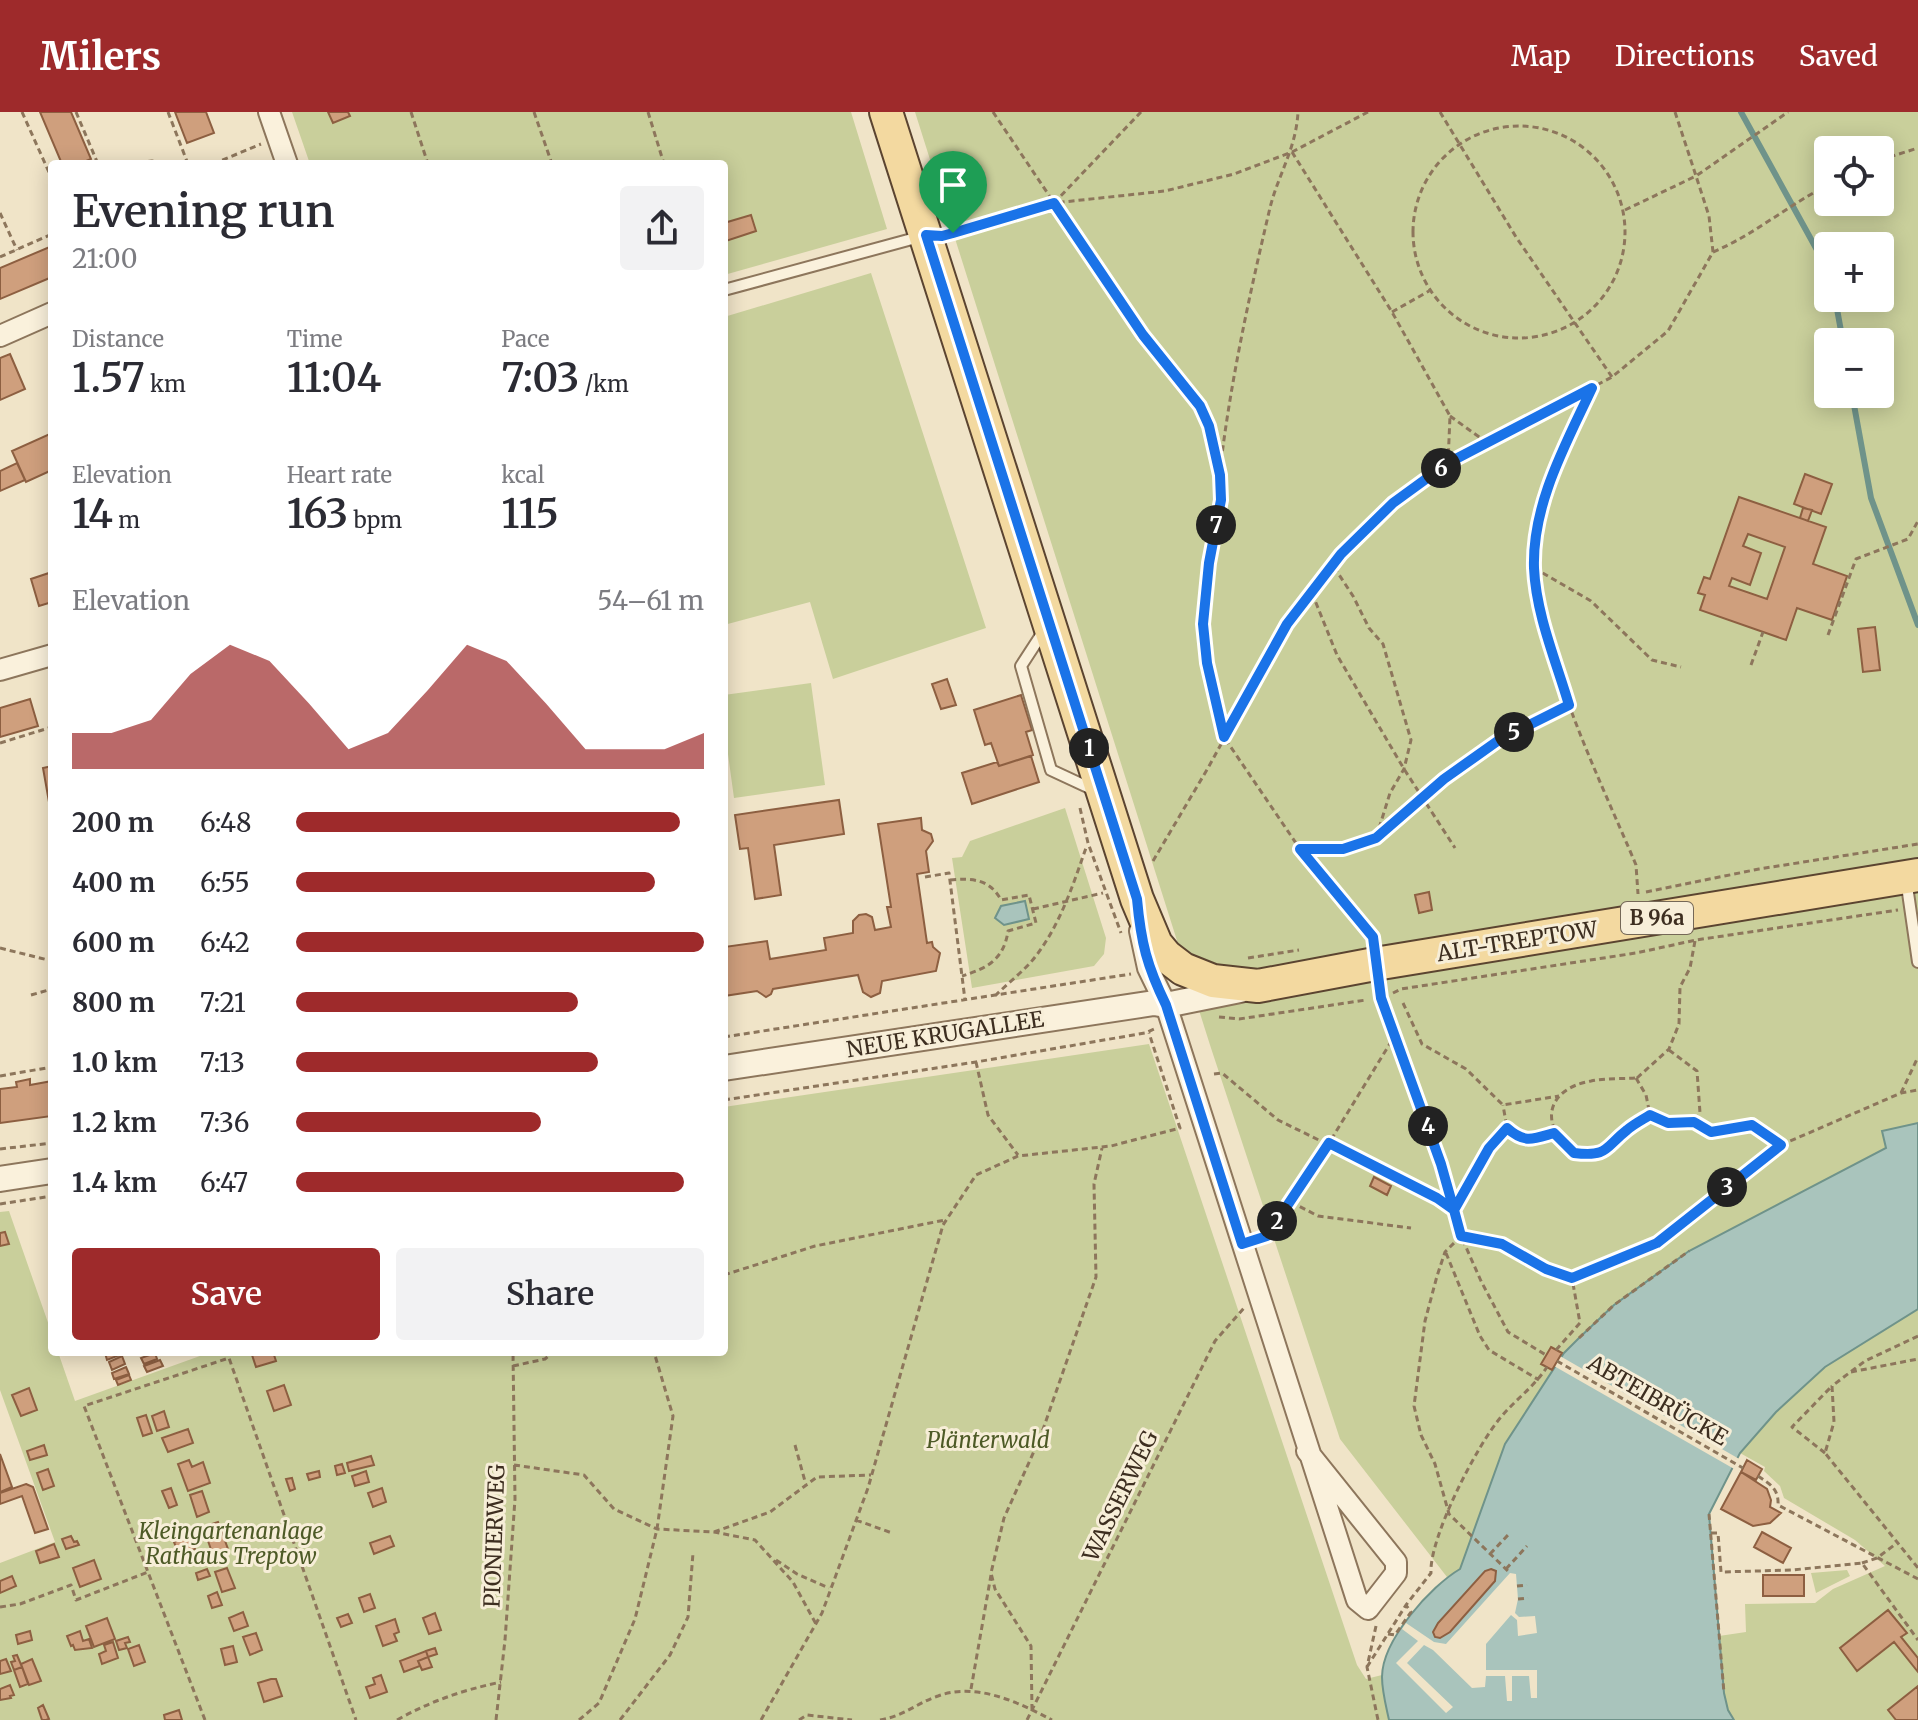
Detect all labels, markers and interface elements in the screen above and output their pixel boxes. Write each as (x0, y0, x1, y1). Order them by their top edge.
text: Milers (40, 33, 161, 80)
text: Map (1511, 38, 1571, 74)
text: Directions (1615, 38, 1755, 74)
text: Saved (1799, 38, 1878, 74)
map controls (1814, 136, 1894, 408)
button: locate (1814, 136, 1894, 216)
pin (919, 151, 987, 233)
icon: arrive (931, 163, 975, 207)
text: Evening run (72, 184, 335, 239)
button: share (620, 186, 704, 270)
button: + (1814, 232, 1894, 312)
text: 21:00 (72, 242, 138, 275)
text: Distance (72, 325, 164, 353)
text: Time (287, 325, 342, 353)
text: Pace (501, 325, 549, 353)
button: − (1814, 328, 1894, 408)
text: 1.57 (72, 353, 145, 403)
text: 11:04 (287, 353, 381, 403)
text: 7:03 (501, 353, 579, 403)
text: km (145, 370, 186, 398)
text: /km (579, 370, 629, 398)
pin: 6 (1421, 448, 1461, 488)
text: 6 (1434, 454, 1448, 482)
text: Elevation (72, 461, 172, 489)
text: Heart rate (287, 461, 392, 489)
text: kcal (501, 461, 545, 489)
text: 14 (72, 489, 113, 539)
text: 163 (287, 489, 348, 539)
text: 115 (501, 489, 559, 539)
pin: 7 (1196, 505, 1236, 545)
text: m (113, 506, 140, 534)
text: bpm (348, 506, 402, 534)
text: 7 (1209, 511, 1223, 539)
text: Elevation (72, 584, 190, 617)
text: 54–61 m (597, 584, 704, 617)
pin: 5 (1494, 712, 1534, 752)
text: 5 (1508, 718, 1520, 746)
pin: 1 (1069, 728, 1109, 768)
text: 1 (1084, 734, 1094, 762)
text: 200 m (72, 806, 154, 839)
text: 6:48 (200, 806, 251, 839)
text: 400 m (72, 866, 155, 899)
text: 6:55 (200, 866, 250, 899)
road number: B 96a (1621, 902, 1693, 934)
street label: ALT-TREPTOW (1434, 914, 1600, 968)
text: 600 m (72, 926, 155, 959)
text: 6:42 (200, 926, 250, 959)
text: 800 m (72, 986, 155, 1019)
text: 7:21 (200, 986, 246, 1019)
street label: NEUE KRUGALLEE (844, 1005, 1046, 1063)
text: 1.0 km (72, 1046, 157, 1079)
text: 7:13 (200, 1046, 245, 1079)
text: 1.2 km (72, 1106, 157, 1139)
text: 7:36 (200, 1106, 249, 1139)
pin: 4 (1408, 1106, 1448, 1146)
text: 4 (1421, 1112, 1435, 1140)
text: 1.4 km (72, 1166, 157, 1199)
text: 6:47 (200, 1166, 248, 1199)
pin: 3 (1707, 1167, 1747, 1207)
text: 3 (1721, 1173, 1733, 1201)
pin: 2 (1257, 1201, 1297, 1241)
text: 2 (1271, 1207, 1283, 1235)
button: Save (72, 1248, 380, 1340)
button: Share (396, 1248, 704, 1340)
street label: ABTEIBRÜCKE (1582, 1348, 1733, 1452)
park label: Plänterwald (926, 1426, 1050, 1454)
street label: WASSERWEG (1076, 1426, 1164, 1567)
street label: PIONIERWEG (478, 1464, 510, 1608)
park label: Kleingartenanlage Rathaus Treptow (138, 1517, 323, 1570)

